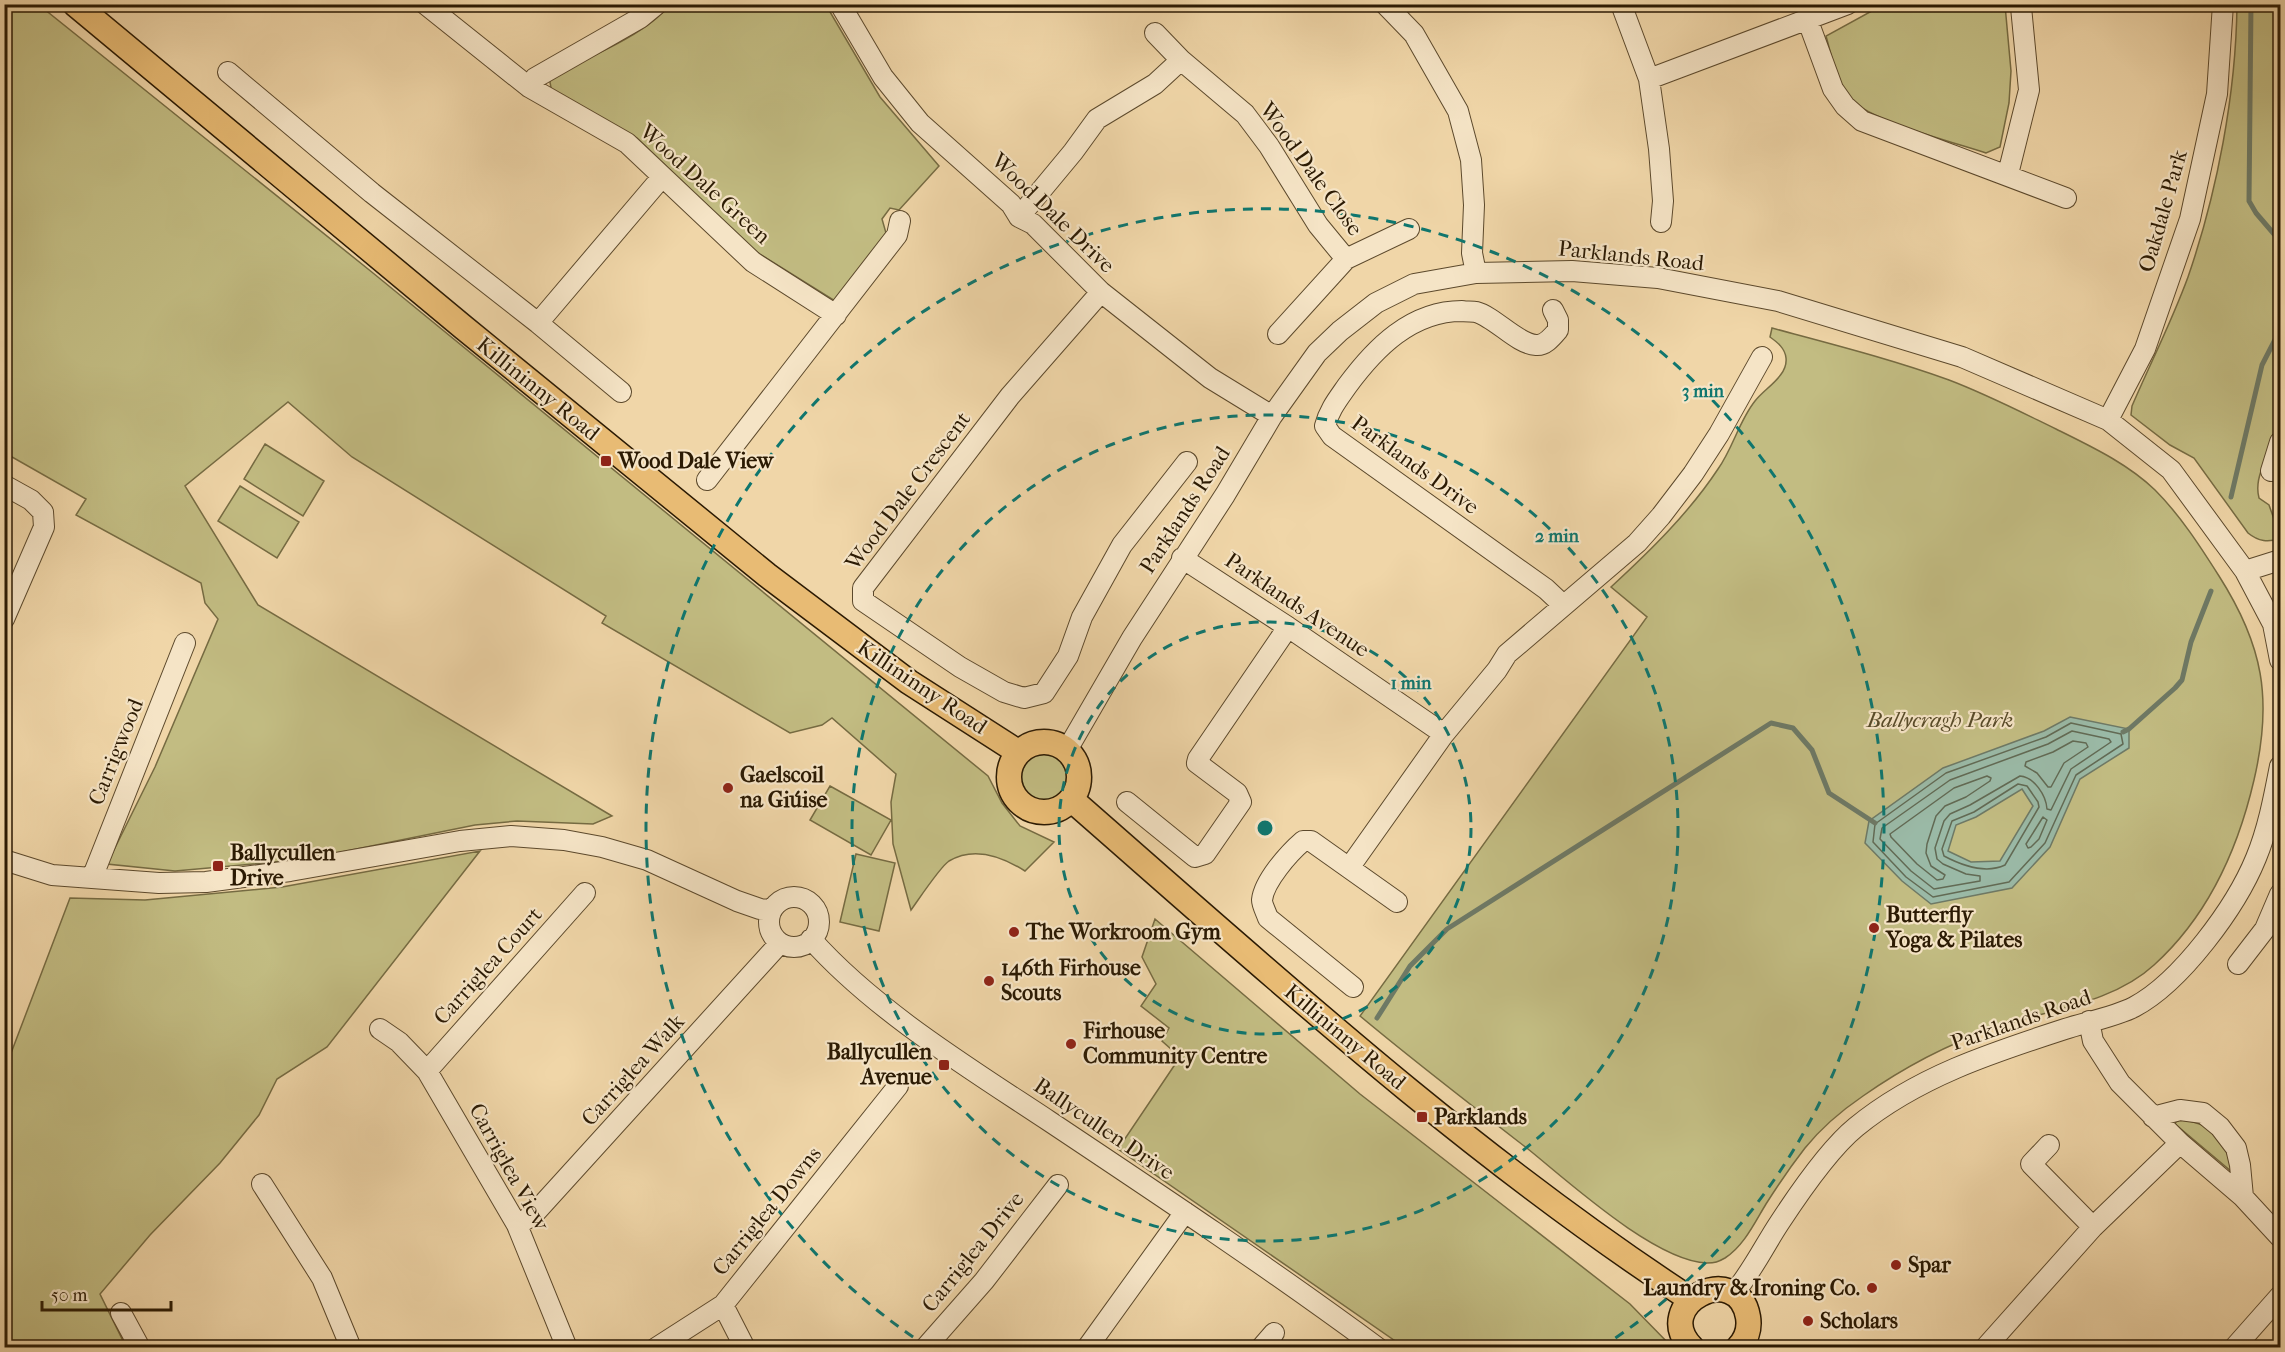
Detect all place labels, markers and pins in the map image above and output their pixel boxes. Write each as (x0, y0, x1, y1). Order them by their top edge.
place label: Wood Dale View (617, 448, 775, 474)
marker: Wood Dale View (599, 454, 613, 468)
place label: Gaelscoil na Giúise (739, 762, 828, 813)
marker: Gaelscoil na Giúise (721, 781, 735, 795)
centre of rings (1255, 818, 1275, 838)
place label: Ballycullen Drive (230, 840, 336, 891)
marker: Ballycullen Drive (211, 859, 225, 873)
place label: Butterfly Yoga & Pilates (1885, 902, 2022, 953)
place label: The Workroom Gym (1025, 919, 1221, 945)
marker: Butterfly Yoga & Pilates (1867, 921, 1881, 935)
marker: The Workroom Gym (1007, 925, 1021, 939)
place label: 146th Firhouse Scouts (1001, 955, 1141, 1006)
marker: 146th Firhouse Scouts (982, 974, 996, 988)
place label: Firhouse Community Centre (1082, 1018, 1267, 1069)
marker: Firhouse Community Centre (1064, 1037, 1078, 1051)
place label: Ballycullen Avenue (827, 1039, 932, 1090)
marker: Ballycullen Avenue (937, 1058, 951, 1072)
place label: Parklands (1434, 1104, 1527, 1130)
marker: Parklands (1415, 1110, 1429, 1124)
place label: Spar (1908, 1252, 1951, 1278)
marker: Spar (1889, 1258, 1903, 1272)
place label: Laundry & Ironing Co. (1643, 1275, 1860, 1301)
marker: Laundry & Ironing Co. (1865, 1281, 1879, 1295)
place label: Scholars (1820, 1308, 1898, 1334)
marker: Scholars (1801, 1314, 1815, 1328)

